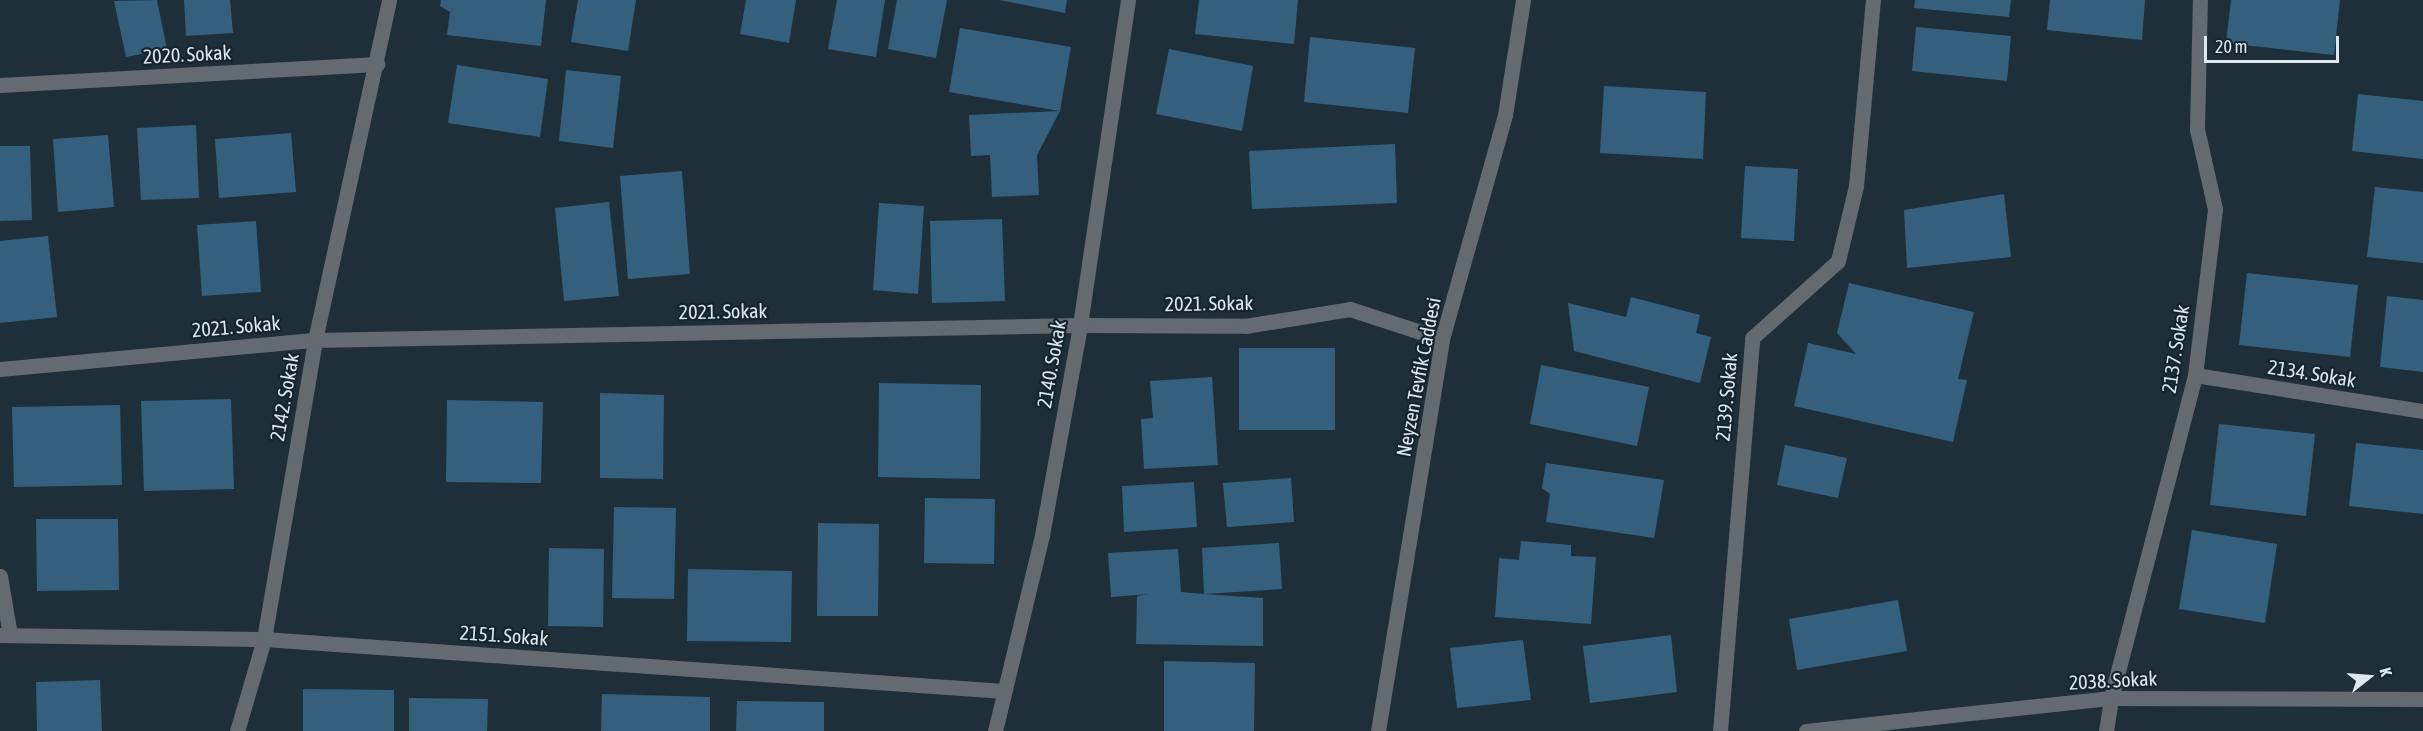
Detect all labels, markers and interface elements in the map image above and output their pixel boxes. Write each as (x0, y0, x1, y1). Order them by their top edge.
scale bar (2207, 24, 2342, 62)
text: 20 m (2215, 36, 2247, 57)
street label: 2020. Sokak (142, 40, 232, 68)
street label: 2021. Sokak (1164, 290, 1254, 316)
street label: Neyzen Tevfik Caddesi (1391, 295, 1445, 459)
street label: 2021. Sokak (678, 298, 768, 324)
street label: 2137. Sokak (2156, 303, 2194, 395)
street label: 2021. Sokak (191, 310, 281, 342)
street label: 2140. Sokak (1031, 318, 1071, 410)
street label: 2142. Sokak (264, 351, 304, 443)
street label: 2139. Sokak (1710, 352, 1742, 442)
street label: 2134. Sokak (2266, 354, 2358, 392)
street label: 2151. Sokak (459, 620, 549, 650)
north arrow (2339, 647, 2399, 707)
text: K (2376, 665, 2396, 678)
street label: 2038. Sokak (2068, 666, 2158, 694)

